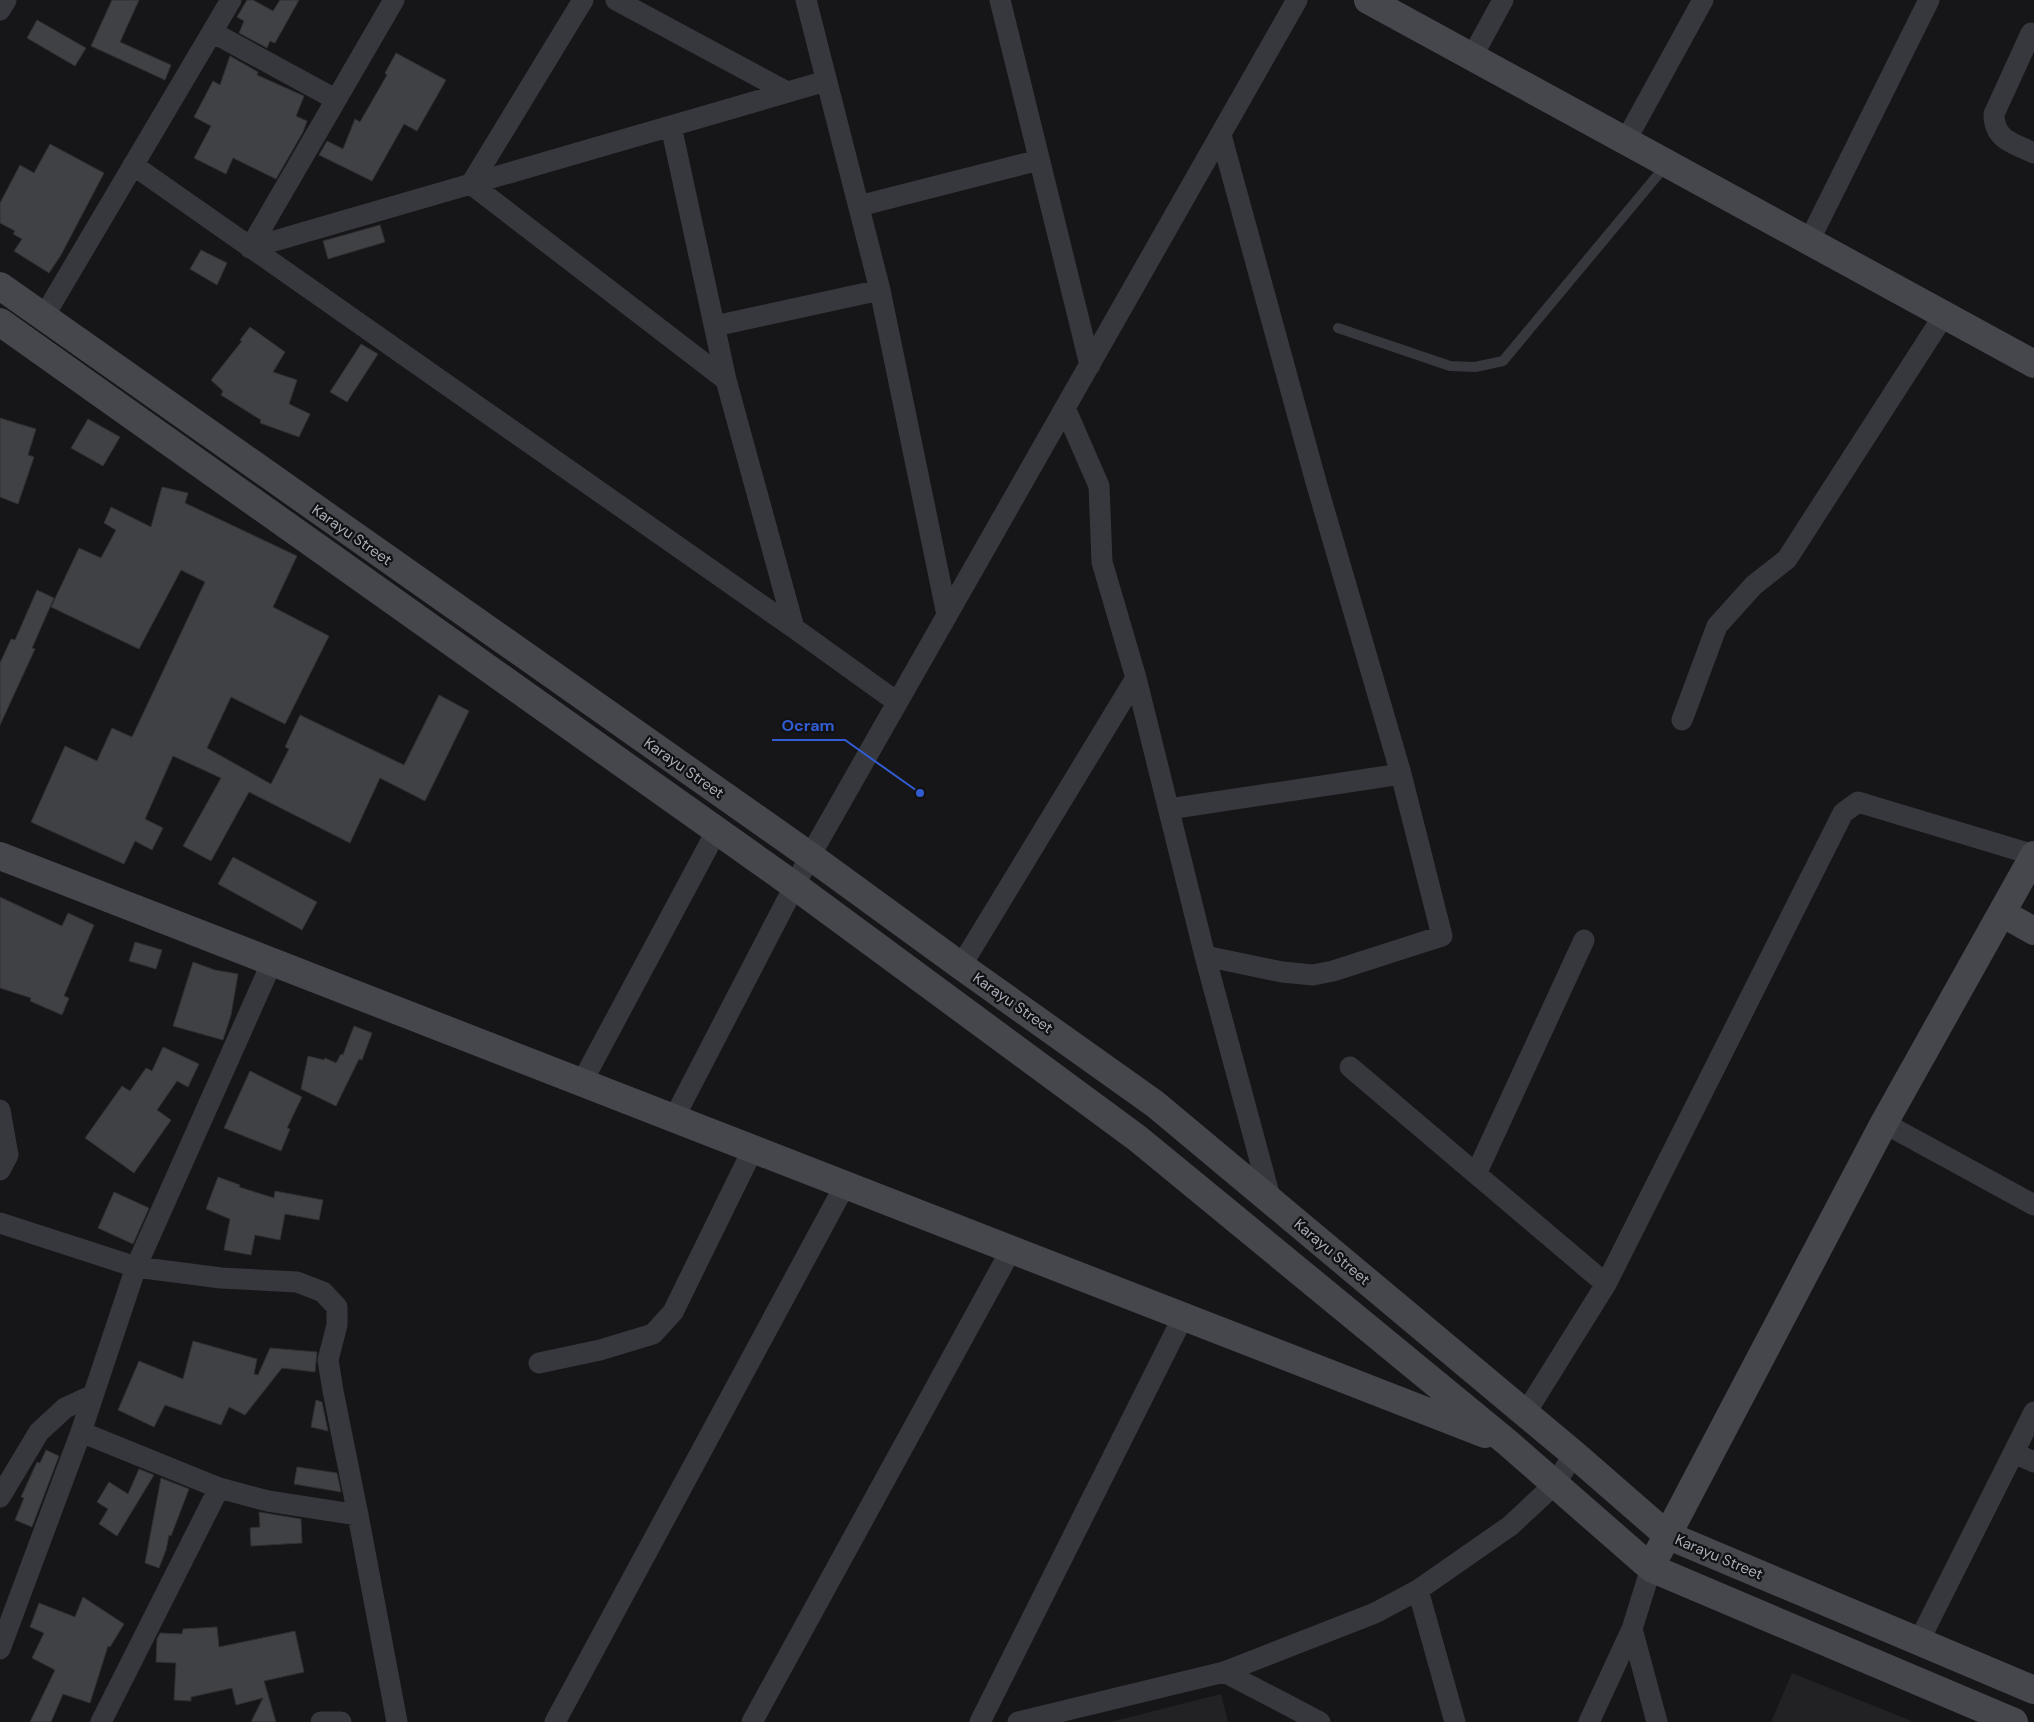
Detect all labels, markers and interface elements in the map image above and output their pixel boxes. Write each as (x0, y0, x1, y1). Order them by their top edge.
street label: Karayu Street (308, 500, 396, 570)
callout: Ocram (772, 709, 845, 740)
text: Ocram (781, 715, 835, 736)
street label: Karayu Street (640, 733, 728, 803)
street label: Karayu Street (969, 968, 1057, 1038)
street label: Karayu Street (1290, 1214, 1374, 1290)
street label: Karayu Street (1672, 1530, 1766, 1585)

